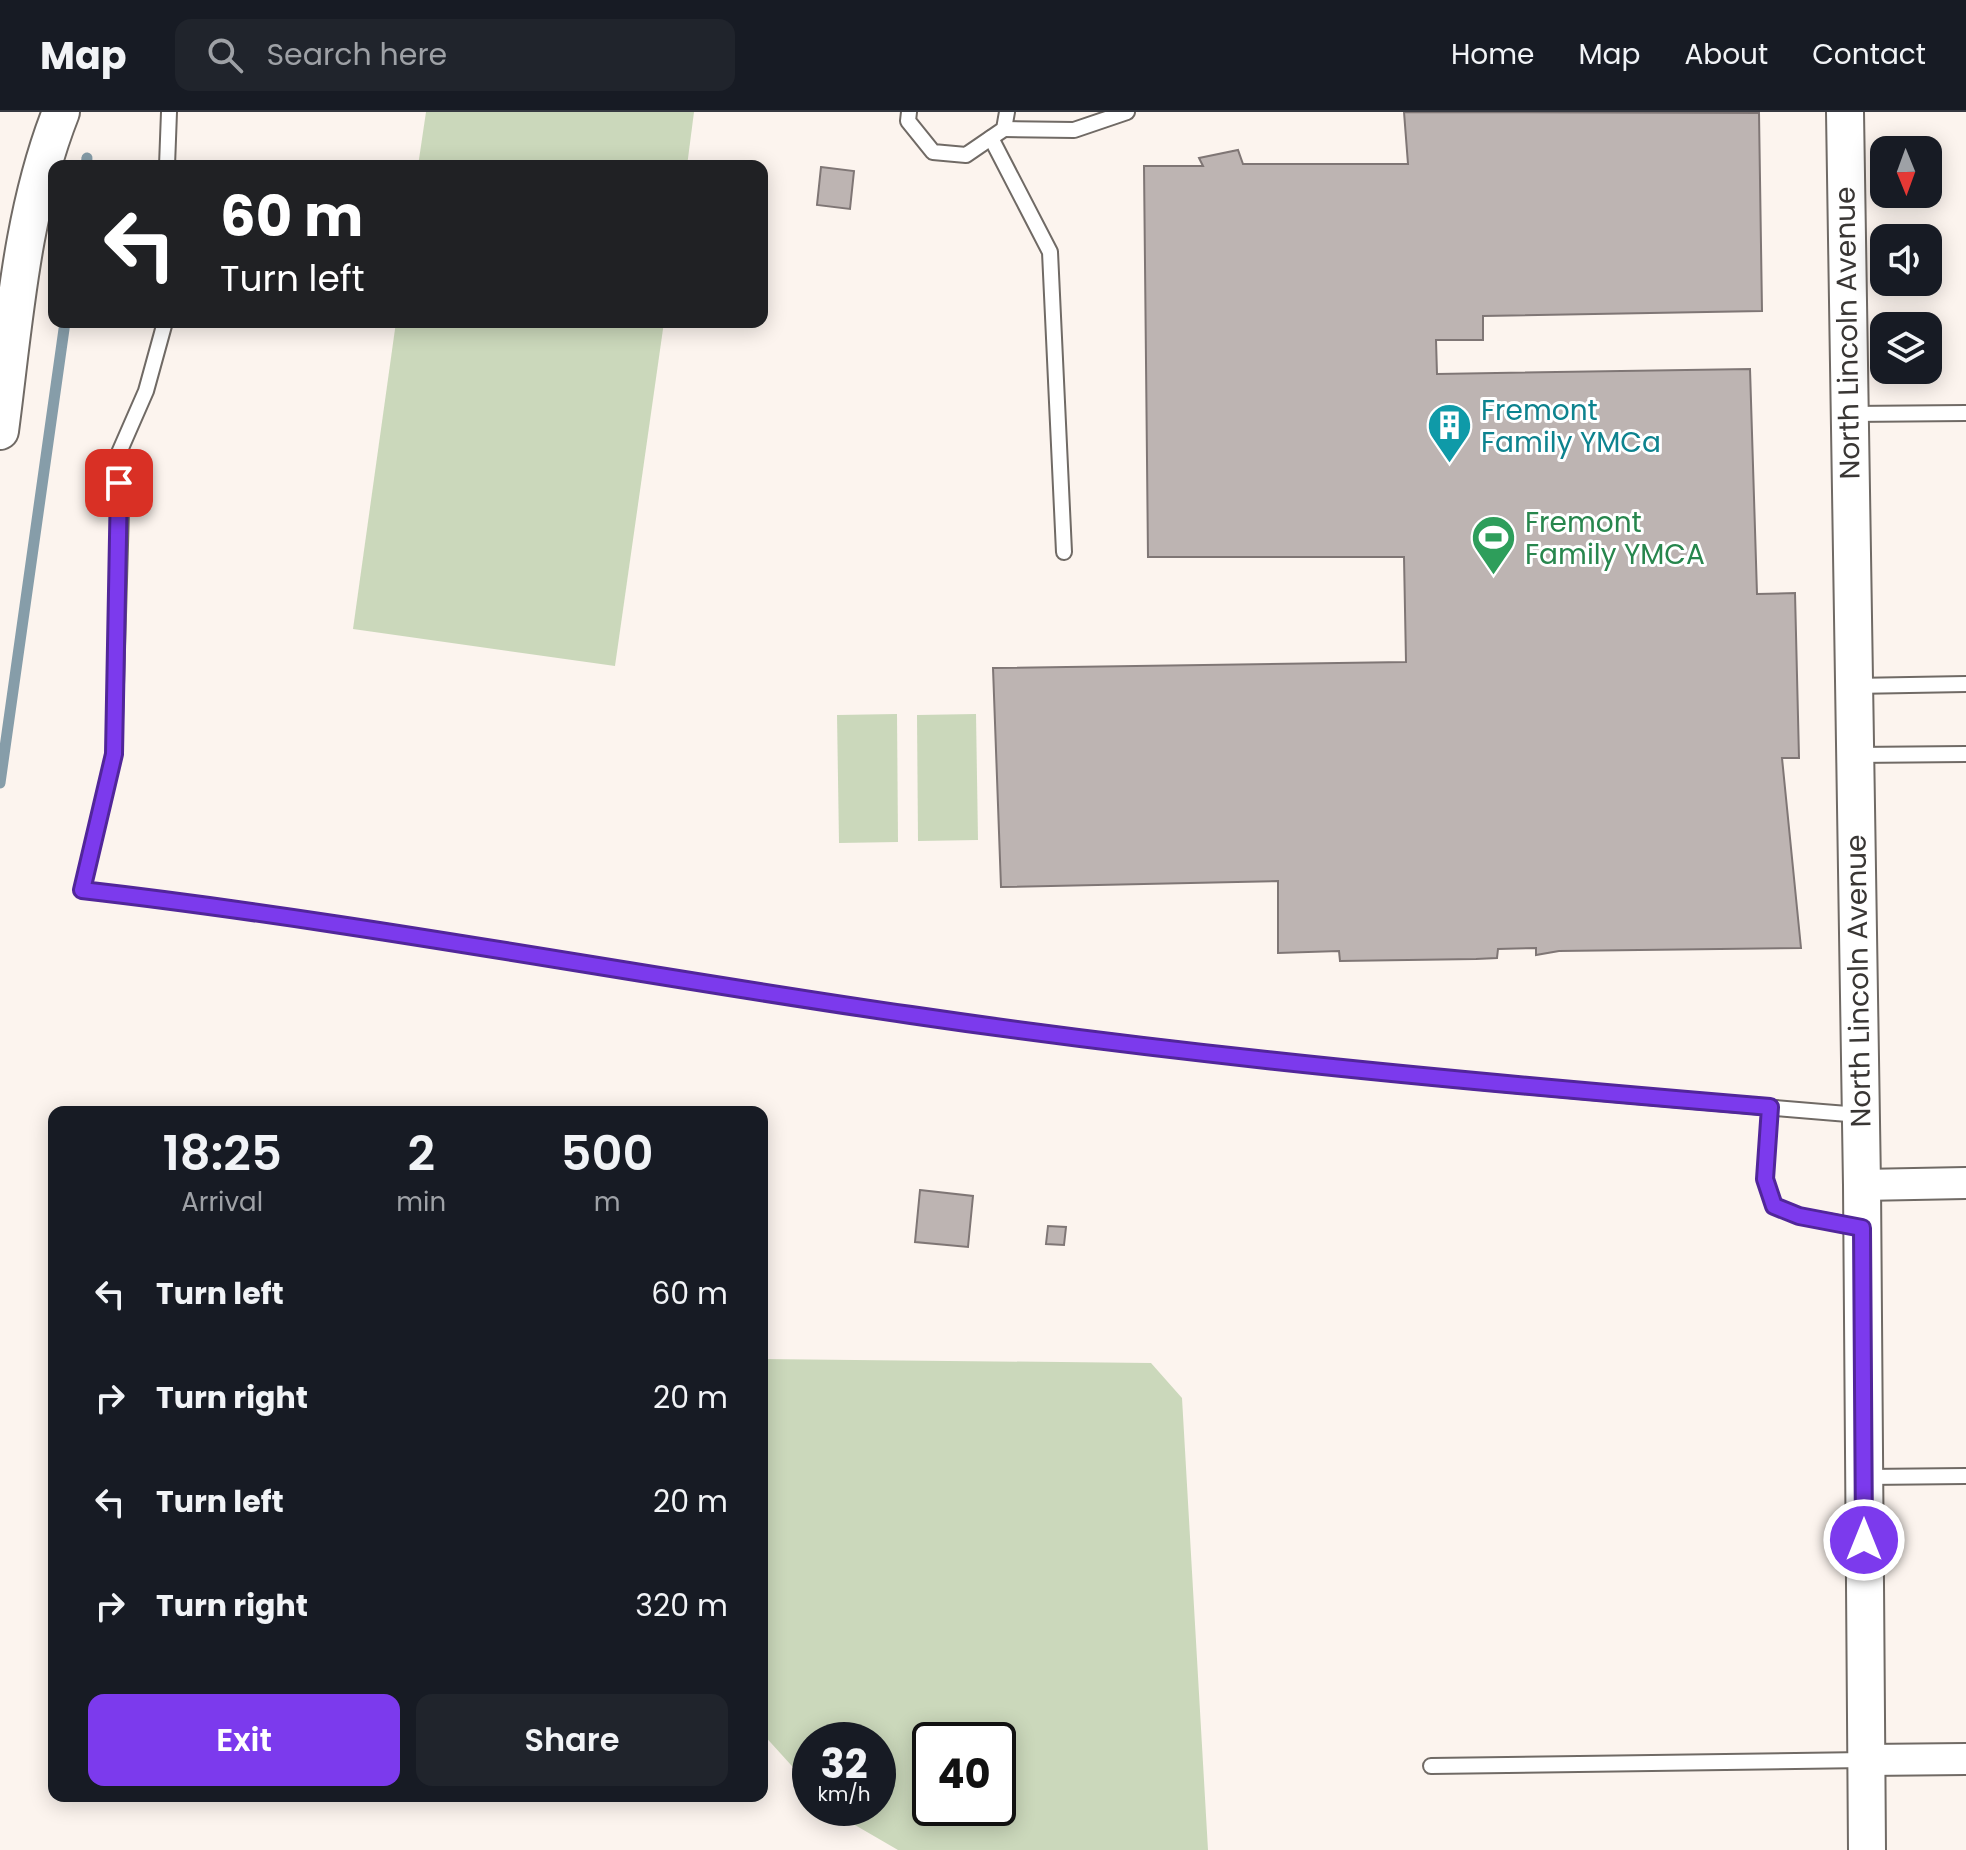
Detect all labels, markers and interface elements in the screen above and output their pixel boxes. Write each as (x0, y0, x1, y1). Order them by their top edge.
search box (175, 19, 735, 91)
text: Map (40, 29, 127, 82)
icon: search (203, 33, 247, 77)
text: Search here (267, 33, 447, 76)
text: Home (1451, 35, 1534, 74)
text: Map (1578, 35, 1640, 74)
text: About (1684, 35, 1768, 74)
text: Contact (1812, 35, 1926, 74)
north arrow (1870, 136, 1942, 208)
map controls (1870, 136, 1942, 384)
text: 60 m (220, 177, 363, 256)
street label: North Lincoln Avenue (1825, 186, 1870, 480)
icon: left (88, 192, 192, 296)
button: sound (1870, 224, 1942, 296)
text: Turn left (220, 253, 365, 304)
button: layers (1870, 312, 1942, 384)
place label: Fremont Family YMCa (1481, 391, 1661, 462)
building icon: Fremont Family YMCa (1426, 402, 1474, 465)
pin (85, 449, 153, 517)
icon: arrive (97, 461, 141, 505)
place label: Fremont Family YMCA (1525, 503, 1705, 574)
sports icon: Fremont Family YMCA (1470, 514, 1518, 577)
street label: North Lincoln Avenue (1836, 834, 1881, 1128)
text: 18:25 (162, 1120, 282, 1187)
text: 2 (407, 1120, 435, 1187)
text: 500 (561, 1120, 654, 1187)
text: Arrival (181, 1184, 263, 1220)
text: min (396, 1184, 446, 1220)
text: m (594, 1184, 620, 1220)
icon: left (88, 1272, 132, 1316)
text: Turn left (156, 1272, 284, 1315)
text: 60 m (651, 1272, 728, 1315)
icon: right (88, 1376, 132, 1420)
text: Turn right (156, 1376, 308, 1419)
text: 20 m (653, 1376, 728, 1419)
icon: left (88, 1480, 132, 1524)
text: Turn left (156, 1480, 284, 1523)
text: 20 m (653, 1480, 728, 1523)
position arrow (1822, 1498, 1906, 1582)
icon: right (88, 1584, 132, 1628)
text: Turn right (156, 1584, 308, 1627)
text: 320 m (635, 1584, 728, 1627)
button: Exit (88, 1694, 400, 1786)
button: Share (416, 1694, 728, 1786)
speed limit sign: 40 (912, 1722, 1016, 1826)
text: 32 (820, 1736, 868, 1792)
text: km/h (817, 1780, 871, 1808)

